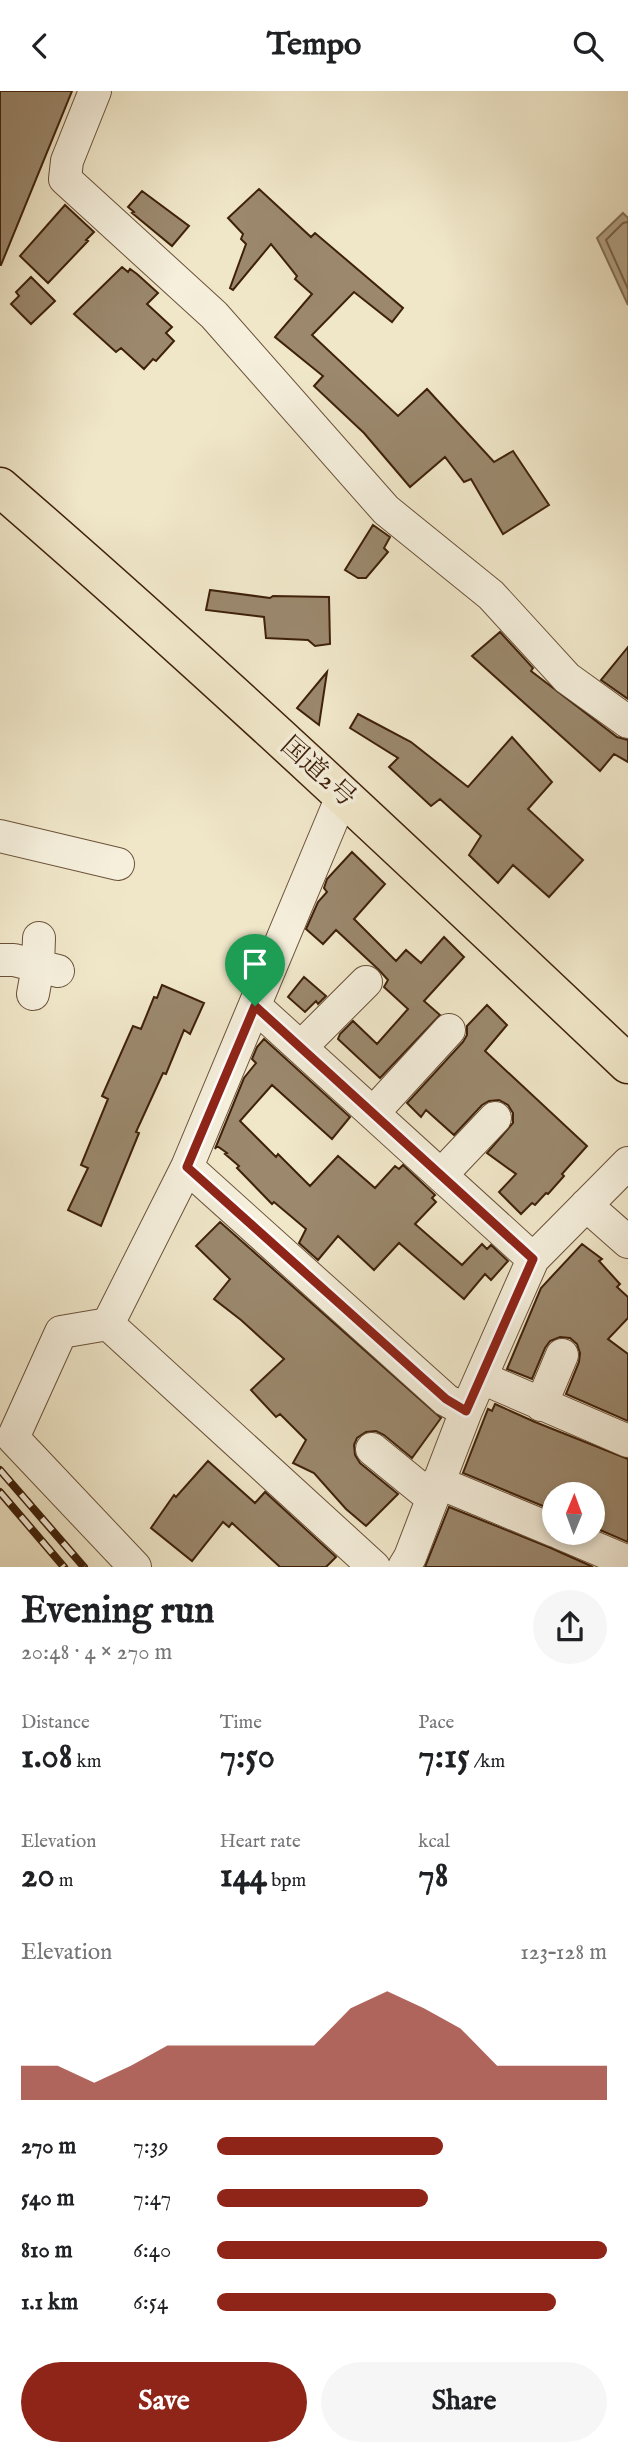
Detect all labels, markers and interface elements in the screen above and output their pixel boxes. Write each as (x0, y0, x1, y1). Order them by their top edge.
text: Tempo (267, 25, 361, 66)
icon: back (21, 27, 59, 65)
icon: search (569, 27, 607, 65)
street label: 国道2号 (273, 730, 363, 814)
pin (225, 934, 285, 1006)
icon: arrive (236, 945, 274, 983)
north arrow (542, 1482, 606, 1545)
map controls (542, 1482, 605, 1545)
text: Evening run (21, 1588, 215, 1636)
button: share (533, 1590, 607, 1664)
text: 20:48 · 4 × 270 m (21, 1638, 172, 1667)
text: Distance (21, 1711, 90, 1735)
text: Time (220, 1711, 262, 1735)
text: Pace (418, 1711, 454, 1735)
text: 1.08 (21, 1735, 72, 1780)
text: 7:50 (220, 1735, 275, 1780)
text: 7:15 (418, 1735, 470, 1780)
text: km (72, 1750, 101, 1774)
text: /km (470, 1750, 505, 1774)
text: Elevation (21, 1830, 96, 1854)
text: Heart rate (220, 1830, 301, 1854)
text: kcal (418, 1830, 450, 1854)
text: 20 (21, 1854, 55, 1899)
text: 144 (220, 1854, 267, 1899)
text: 78 (418, 1854, 448, 1899)
text: m (55, 1869, 73, 1893)
text: bpm (267, 1869, 306, 1893)
text: Elevation (21, 1938, 112, 1967)
text: 123–128 m (520, 1938, 607, 1967)
text: 270 m (21, 2132, 76, 2161)
text: 7:39 (133, 2132, 168, 2161)
text: 540 m (21, 2184, 75, 2213)
text: 7:47 (133, 2184, 171, 2213)
text: 810 m (21, 2236, 73, 2265)
text: 6:40 (133, 2236, 171, 2265)
text: 1.1 km (21, 2288, 78, 2317)
text: 6:54 (133, 2288, 168, 2317)
button: Save (21, 2362, 307, 2442)
button: Share (321, 2362, 607, 2442)

